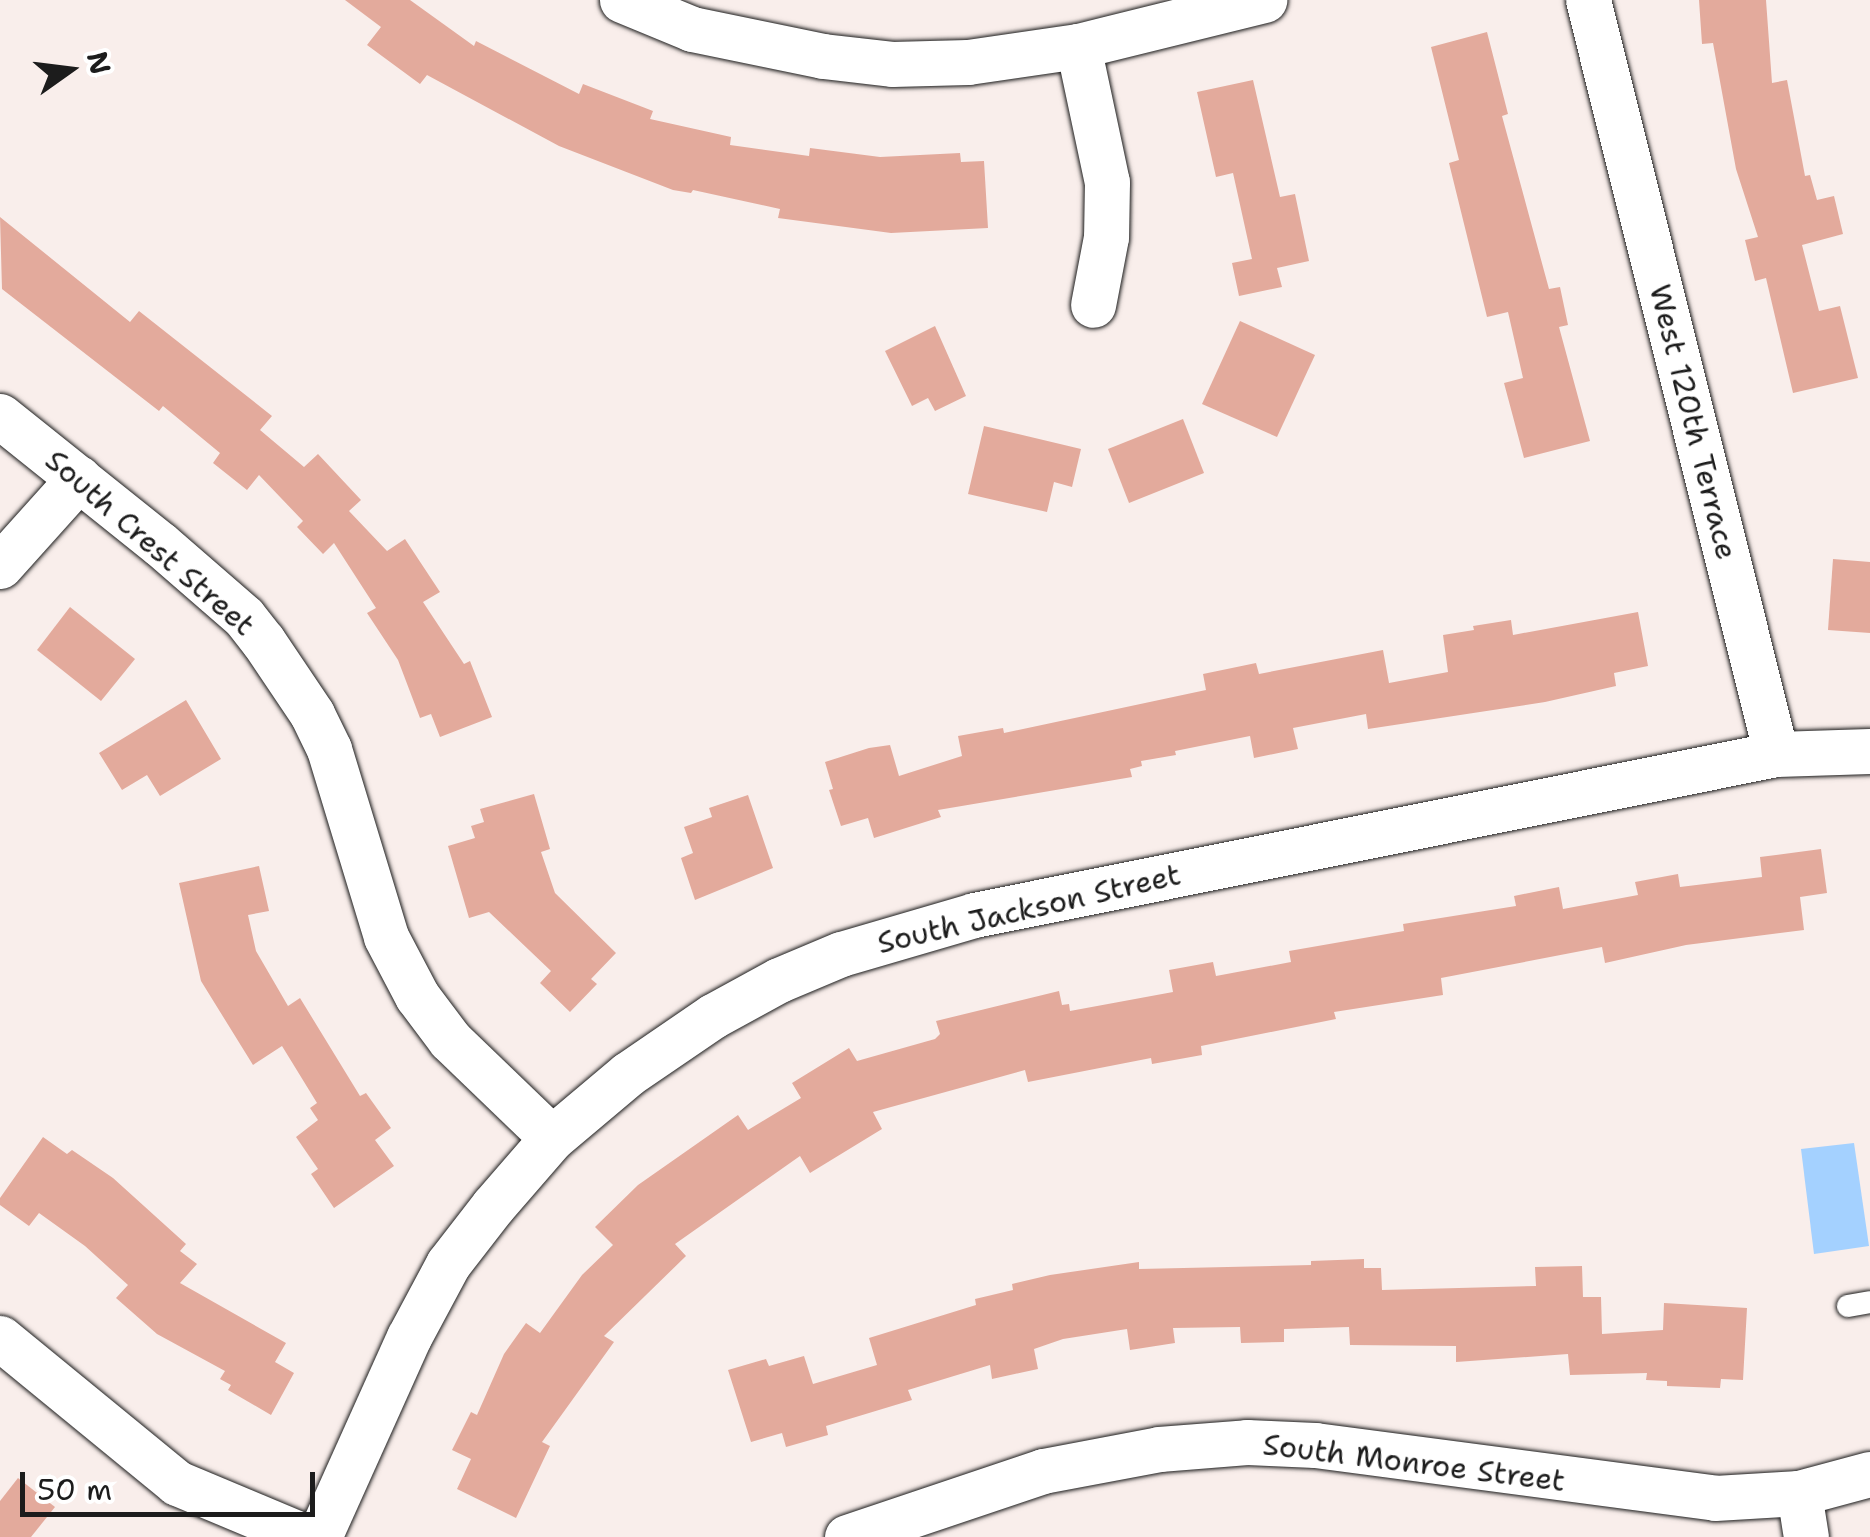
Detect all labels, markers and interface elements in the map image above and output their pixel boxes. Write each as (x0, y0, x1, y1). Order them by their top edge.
north arrow (20, 20, 120, 120)
text: N (78, 47, 120, 78)
street label: West 120th Terrace (1641, 281, 1745, 563)
street label: South Crest Street (38, 442, 262, 644)
street label: South Jackson Street (874, 857, 1184, 961)
street label: South Monroe Street (1261, 1427, 1567, 1499)
scale bar (25, 1452, 320, 1514)
text: 50 m (37, 1469, 112, 1510)

